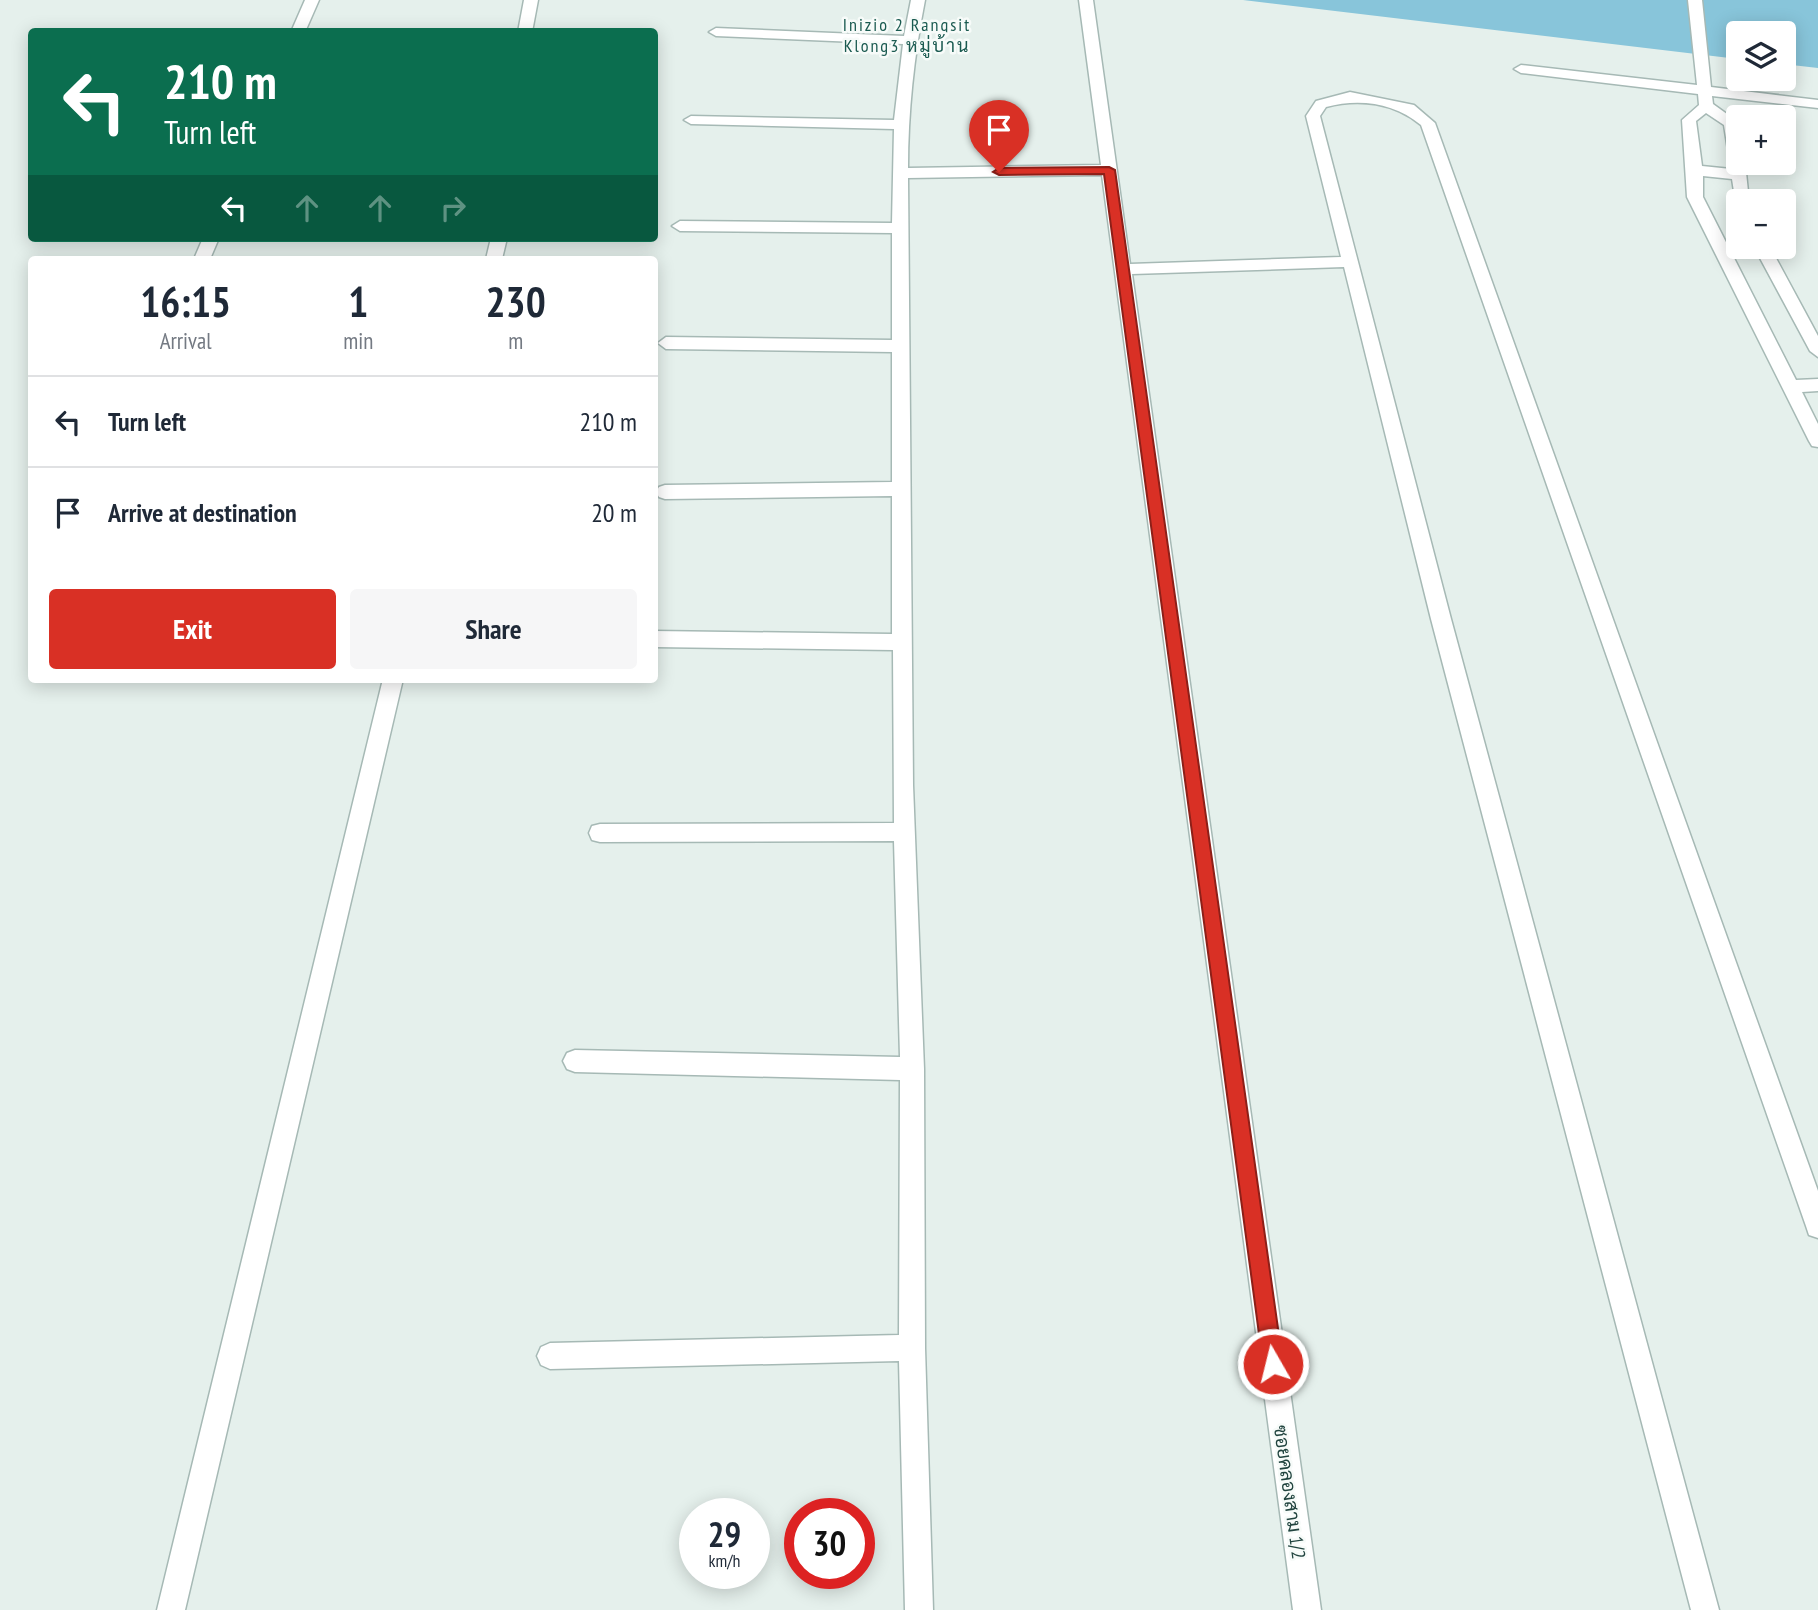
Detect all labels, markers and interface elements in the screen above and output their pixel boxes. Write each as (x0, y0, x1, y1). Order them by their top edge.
district label: Inizio 2 Rangsit Klong3 หมู่บ้าน (843, 13, 971, 59)
map controls (1726, 21, 1796, 259)
button: layers (1726, 21, 1796, 91)
text: 210 m (164, 49, 277, 113)
icon: left (49, 56, 140, 147)
pin (969, 100, 1029, 172)
button: + (1726, 105, 1796, 175)
text: Turn left (164, 111, 256, 153)
icon: arrive (980, 111, 1018, 149)
icon: left (215, 189, 253, 227)
icon: ahead (288, 189, 326, 227)
icon: ahead (361, 189, 399, 227)
icon: right (434, 189, 472, 227)
button: − (1726, 189, 1796, 259)
text: 16:15 (140, 274, 231, 329)
text: 1 (348, 274, 368, 329)
text: 230 (486, 274, 546, 329)
text: Arrival (160, 326, 212, 355)
text: min (343, 326, 373, 355)
text: m (508, 326, 523, 355)
icon: left (49, 403, 87, 441)
text: Turn left (108, 405, 186, 438)
text: 210 m (579, 405, 637, 438)
icon: arrive (49, 494, 87, 532)
text: Arrive at destination (108, 496, 297, 529)
text: 20 m (591, 496, 637, 529)
button: Exit (49, 589, 336, 669)
button: Share (350, 589, 637, 669)
position arrow (1236, 1327, 1310, 1401)
street label: ซอยคลองสาม 1/2 (1269, 1424, 1311, 1560)
speed limit sign: 30 (784, 1498, 875, 1589)
text: 29 (708, 1511, 741, 1557)
text: km/h (709, 1549, 740, 1572)

